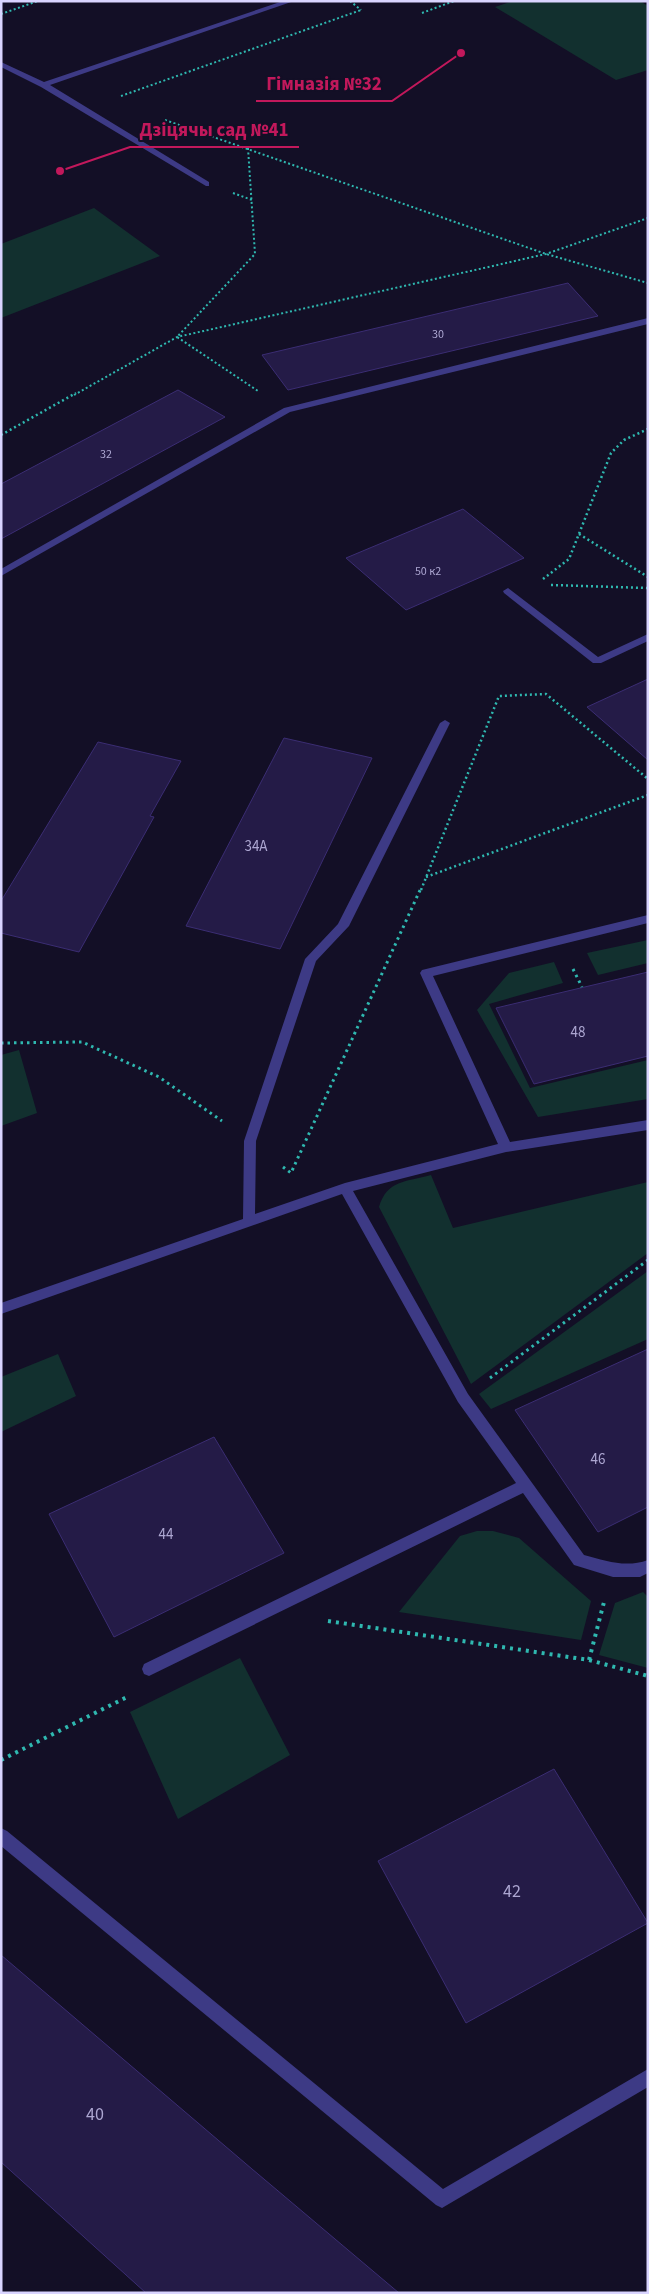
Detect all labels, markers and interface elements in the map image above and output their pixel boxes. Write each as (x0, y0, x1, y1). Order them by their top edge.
callout: Гімназія №32 (256, 67, 392, 101)
text: Гімназія №32 (266, 71, 382, 98)
callout: Дзіцячы сад №41 (130, 113, 299, 147)
text: Дзіцячы сад №41 (139, 117, 289, 144)
house number: 30 (432, 326, 444, 343)
house number: 32 (100, 446, 112, 463)
house number: 50 к2 (415, 563, 441, 580)
house number: 34А (244, 836, 268, 857)
house number: 48 (571, 1022, 585, 1043)
house number: 46 (591, 1449, 605, 1470)
house number: 44 (159, 1524, 174, 1545)
house number: 42 (503, 1879, 521, 1904)
house number: 40 (86, 2102, 104, 2127)

